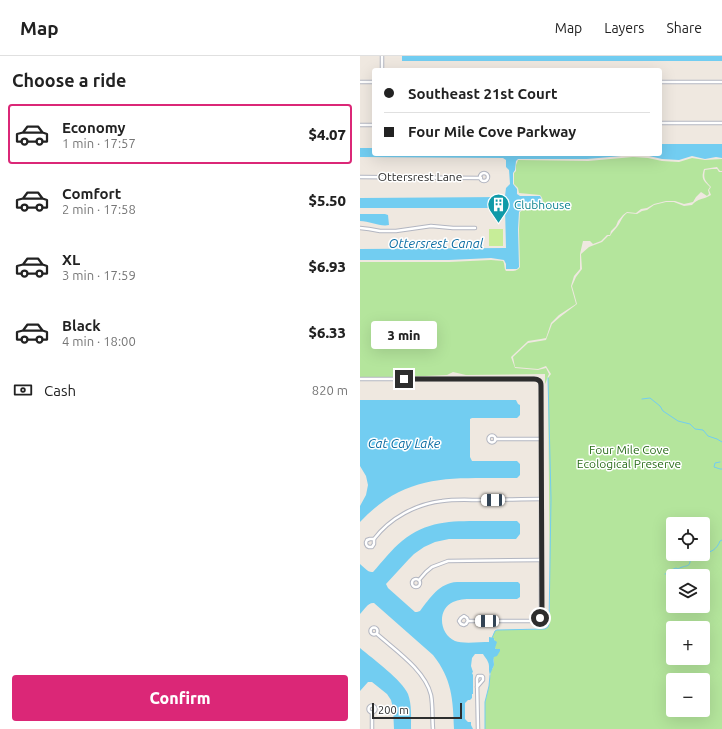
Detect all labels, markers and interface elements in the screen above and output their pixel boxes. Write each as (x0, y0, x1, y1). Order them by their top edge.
text: Map (20, 17, 59, 39)
text: Map (555, 20, 582, 36)
text: Layers (604, 20, 644, 36)
text: Share (666, 20, 702, 36)
text: Choose a ride (12, 70, 126, 90)
text: Southeast 21st Court (408, 85, 557, 102)
icon: car (14, 116, 50, 152)
text: Economy (62, 119, 126, 136)
text: Four Mile Cove Parkway (408, 123, 576, 140)
text: $4.07 (308, 126, 346, 143)
text: 1 min · 17:57 (62, 136, 136, 150)
street label: Ottersrest Lane (378, 170, 462, 183)
icon: car (14, 182, 50, 218)
text: Comfort (62, 185, 121, 202)
text: $5.50 (308, 192, 346, 209)
building icon: Clubhouse (486, 192, 512, 225)
place label: Clubhouse (514, 198, 571, 211)
text: 2 min · 17:58 (62, 202, 136, 216)
water label: Ottersrest Canal (389, 236, 484, 250)
icon: car (14, 248, 50, 284)
text: XL (62, 251, 80, 268)
text: $6.93 (308, 258, 346, 275)
text: 3 min · 17:59 (62, 268, 136, 282)
icon: car (14, 314, 50, 350)
text: Black (62, 317, 101, 334)
callout: 3 min (371, 321, 437, 349)
text: $6.33 (308, 324, 346, 341)
text: 3 min (387, 328, 421, 342)
text: 4 min · 18:00 (62, 334, 136, 348)
route end (395, 370, 413, 388)
icon: cash (12, 379, 34, 401)
text: Cash (44, 382, 76, 399)
text: 820 m (312, 383, 348, 397)
water label: Cat Cay Lake (368, 436, 441, 450)
park label: Four Mile Cove Ecological Preserve (577, 443, 681, 470)
car (481, 494, 505, 506)
map controls (666, 517, 710, 717)
button: locate (666, 517, 710, 561)
button: layers (666, 569, 710, 613)
route start (531, 609, 549, 627)
car (475, 615, 499, 627)
button: + (666, 621, 710, 665)
button: − (666, 673, 710, 717)
button: Confirm (12, 675, 348, 721)
scale bar (372, 701, 462, 720)
text: 200 m (378, 704, 409, 716)

